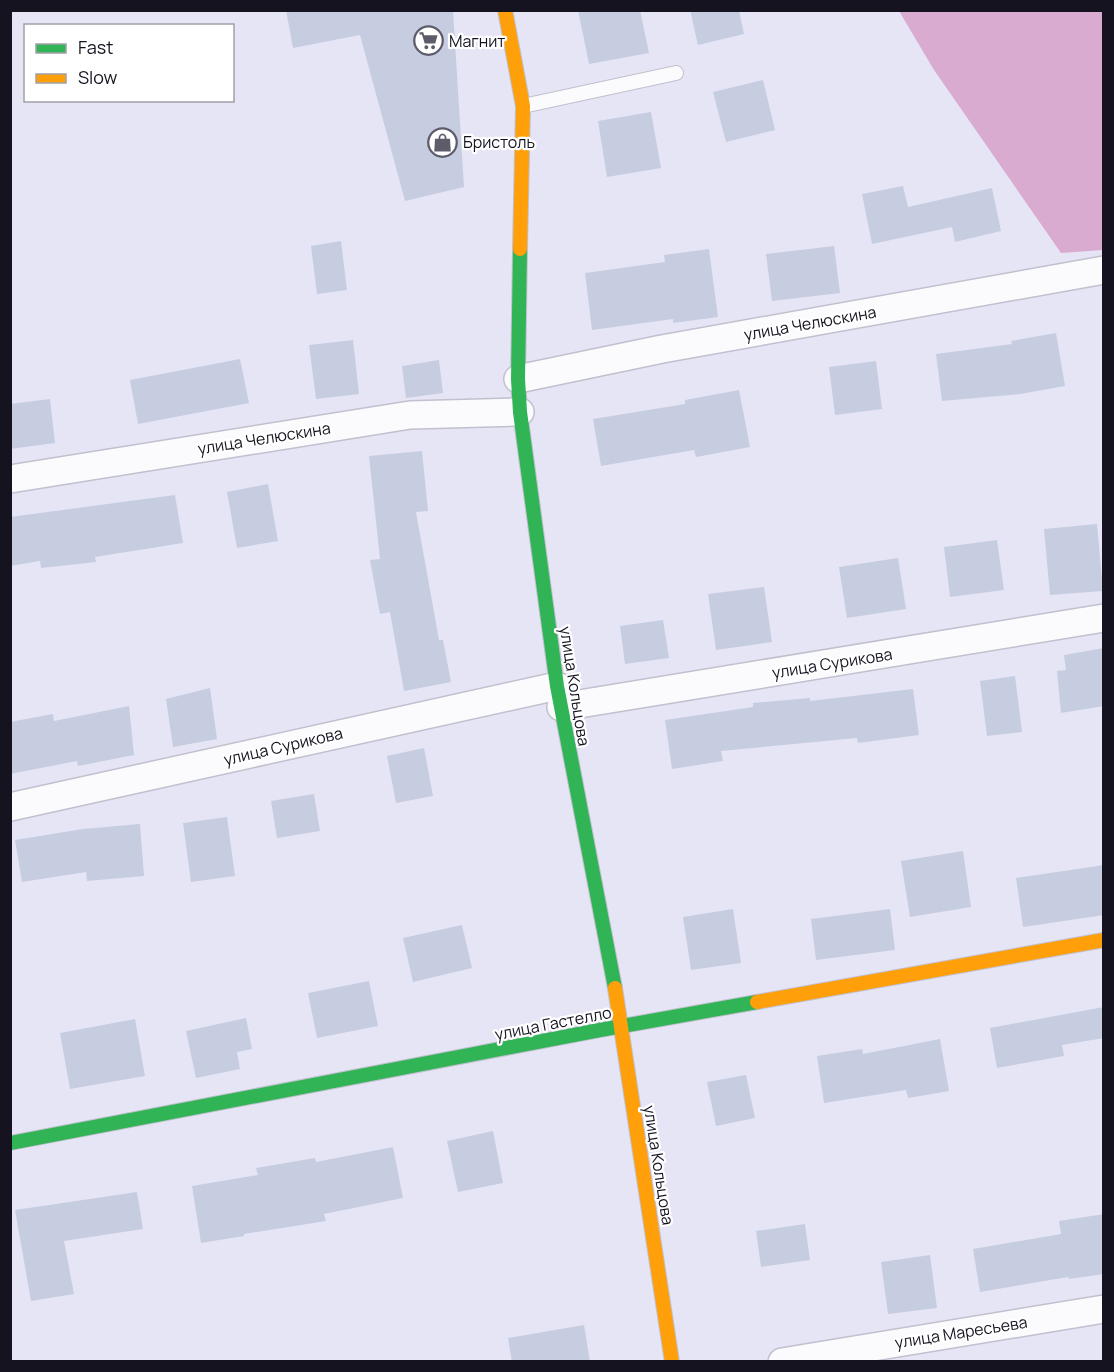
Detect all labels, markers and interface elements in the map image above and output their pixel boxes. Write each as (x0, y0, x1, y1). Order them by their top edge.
legend (24, 24, 234, 102)
supermarket icon: Магнит (412, 25, 444, 57)
place label: Магнит (449, 30, 505, 52)
text: Fast (78, 35, 113, 59)
text: Slow (78, 65, 118, 89)
shop icon: Бристоль (426, 126, 458, 158)
place label: Бристоль (463, 131, 535, 153)
street label: улица Челюскина (742, 301, 878, 345)
street label: улица Челюскина (196, 417, 332, 459)
street label: улица Кольцова (555, 625, 595, 747)
street label: улица Сурикова (770, 643, 894, 683)
street label: улица Сурикова (221, 722, 345, 770)
street label: улица Гастелло (493, 1001, 613, 1045)
street label: улица Кольцова (639, 1104, 679, 1226)
street label: улица Маресьева (893, 1311, 1029, 1353)

